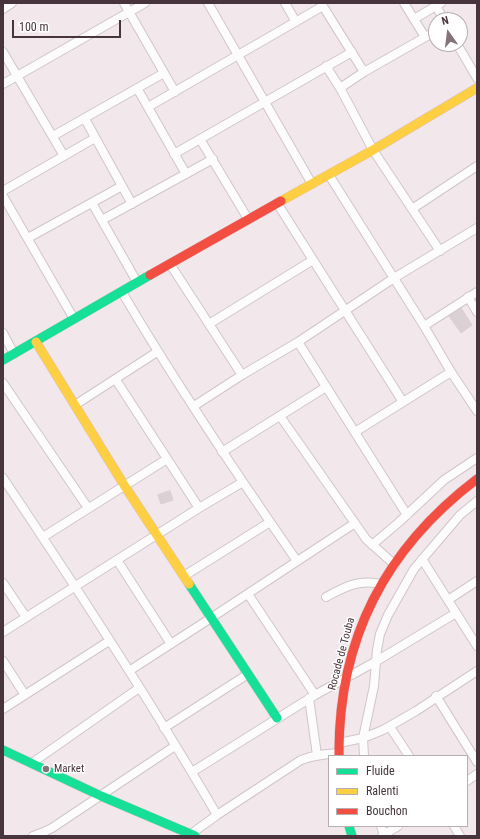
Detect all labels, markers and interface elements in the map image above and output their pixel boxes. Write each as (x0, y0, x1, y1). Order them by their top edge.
scale bar (14, 12, 123, 38)
north arrow (428, 12, 468, 52)
text: N (440, 14, 450, 28)
text: 100 m (19, 20, 49, 34)
street label: Rocade de Touba (326, 616, 358, 692)
legend (328, 755, 468, 827)
place label: Market (54, 762, 84, 776)
marker: Market (41, 764, 51, 774)
text: Fluide (366, 764, 395, 778)
text: Ralenti (366, 784, 399, 798)
text: Bouchon (366, 804, 408, 818)

